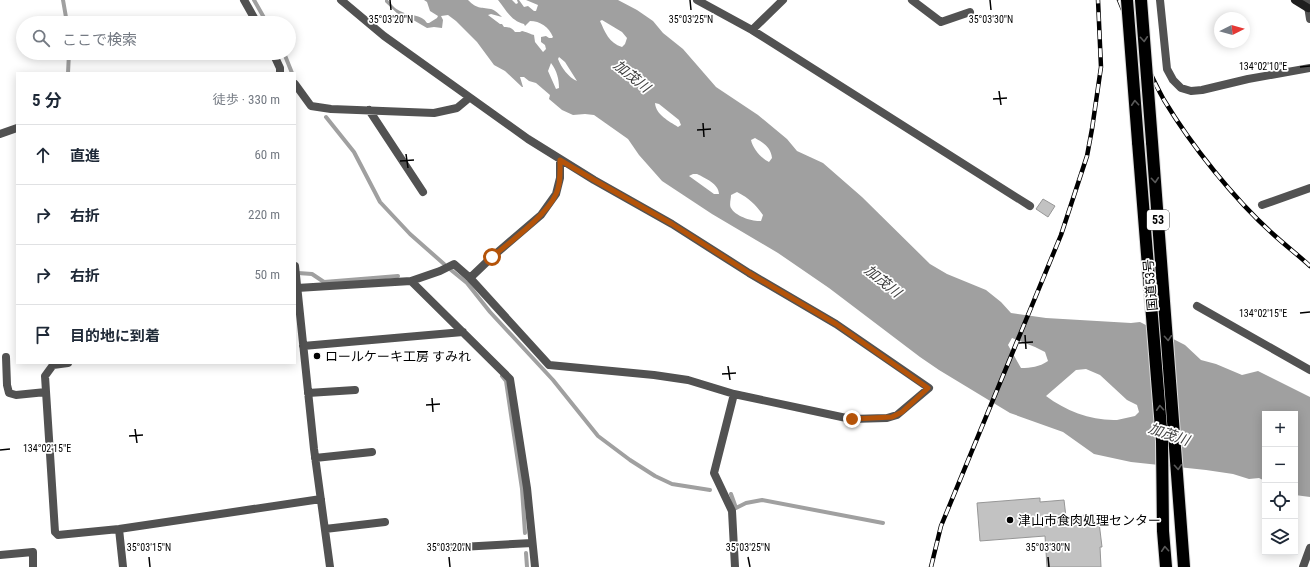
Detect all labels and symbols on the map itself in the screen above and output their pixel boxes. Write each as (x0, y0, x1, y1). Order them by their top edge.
north arrow (1214, 12, 1250, 48)
text: 35°03'20"N (369, 14, 413, 25)
text: 35°03'25"N (669, 14, 713, 25)
text: 35°03'30"N (969, 14, 1013, 25)
one-way arrow (1140, 36, 1149, 42)
water label: 加茂川 (611, 57, 655, 97)
text: 134°02'10"E (1239, 61, 1287, 72)
one-way arrow (1130, 100, 1139, 106)
one-way arrow (1151, 177, 1160, 183)
road number: 53 (1147, 210, 1169, 230)
route start (483, 248, 501, 266)
street label: 国道53号 (1141, 258, 1160, 311)
water label: 加茂川 (862, 262, 906, 302)
text: 134°02'15"E (1239, 308, 1287, 319)
one-way arrow (1163, 335, 1172, 341)
place label: ロールケーキ工房 すみれ (325, 349, 471, 364)
marker: ロールケーキ工房 すみれ (312, 351, 322, 361)
one-way arrow (1155, 405, 1164, 411)
route end (843, 410, 861, 428)
water label: 加茂川 (1147, 420, 1193, 449)
text: 134°02'15"E (23, 443, 71, 454)
one-way arrow (1173, 464, 1182, 470)
place label: 津山市食肉処理センター (1018, 513, 1161, 528)
marker: 津山市食肉処理センター (1005, 515, 1015, 525)
text: 35°03'15"N (127, 542, 171, 553)
text: 35°03'20"N (427, 542, 471, 553)
text: 35°03'25"N (726, 542, 770, 553)
text: 35°03'30"N (1026, 542, 1070, 553)
one-way arrow (1160, 546, 1169, 552)

